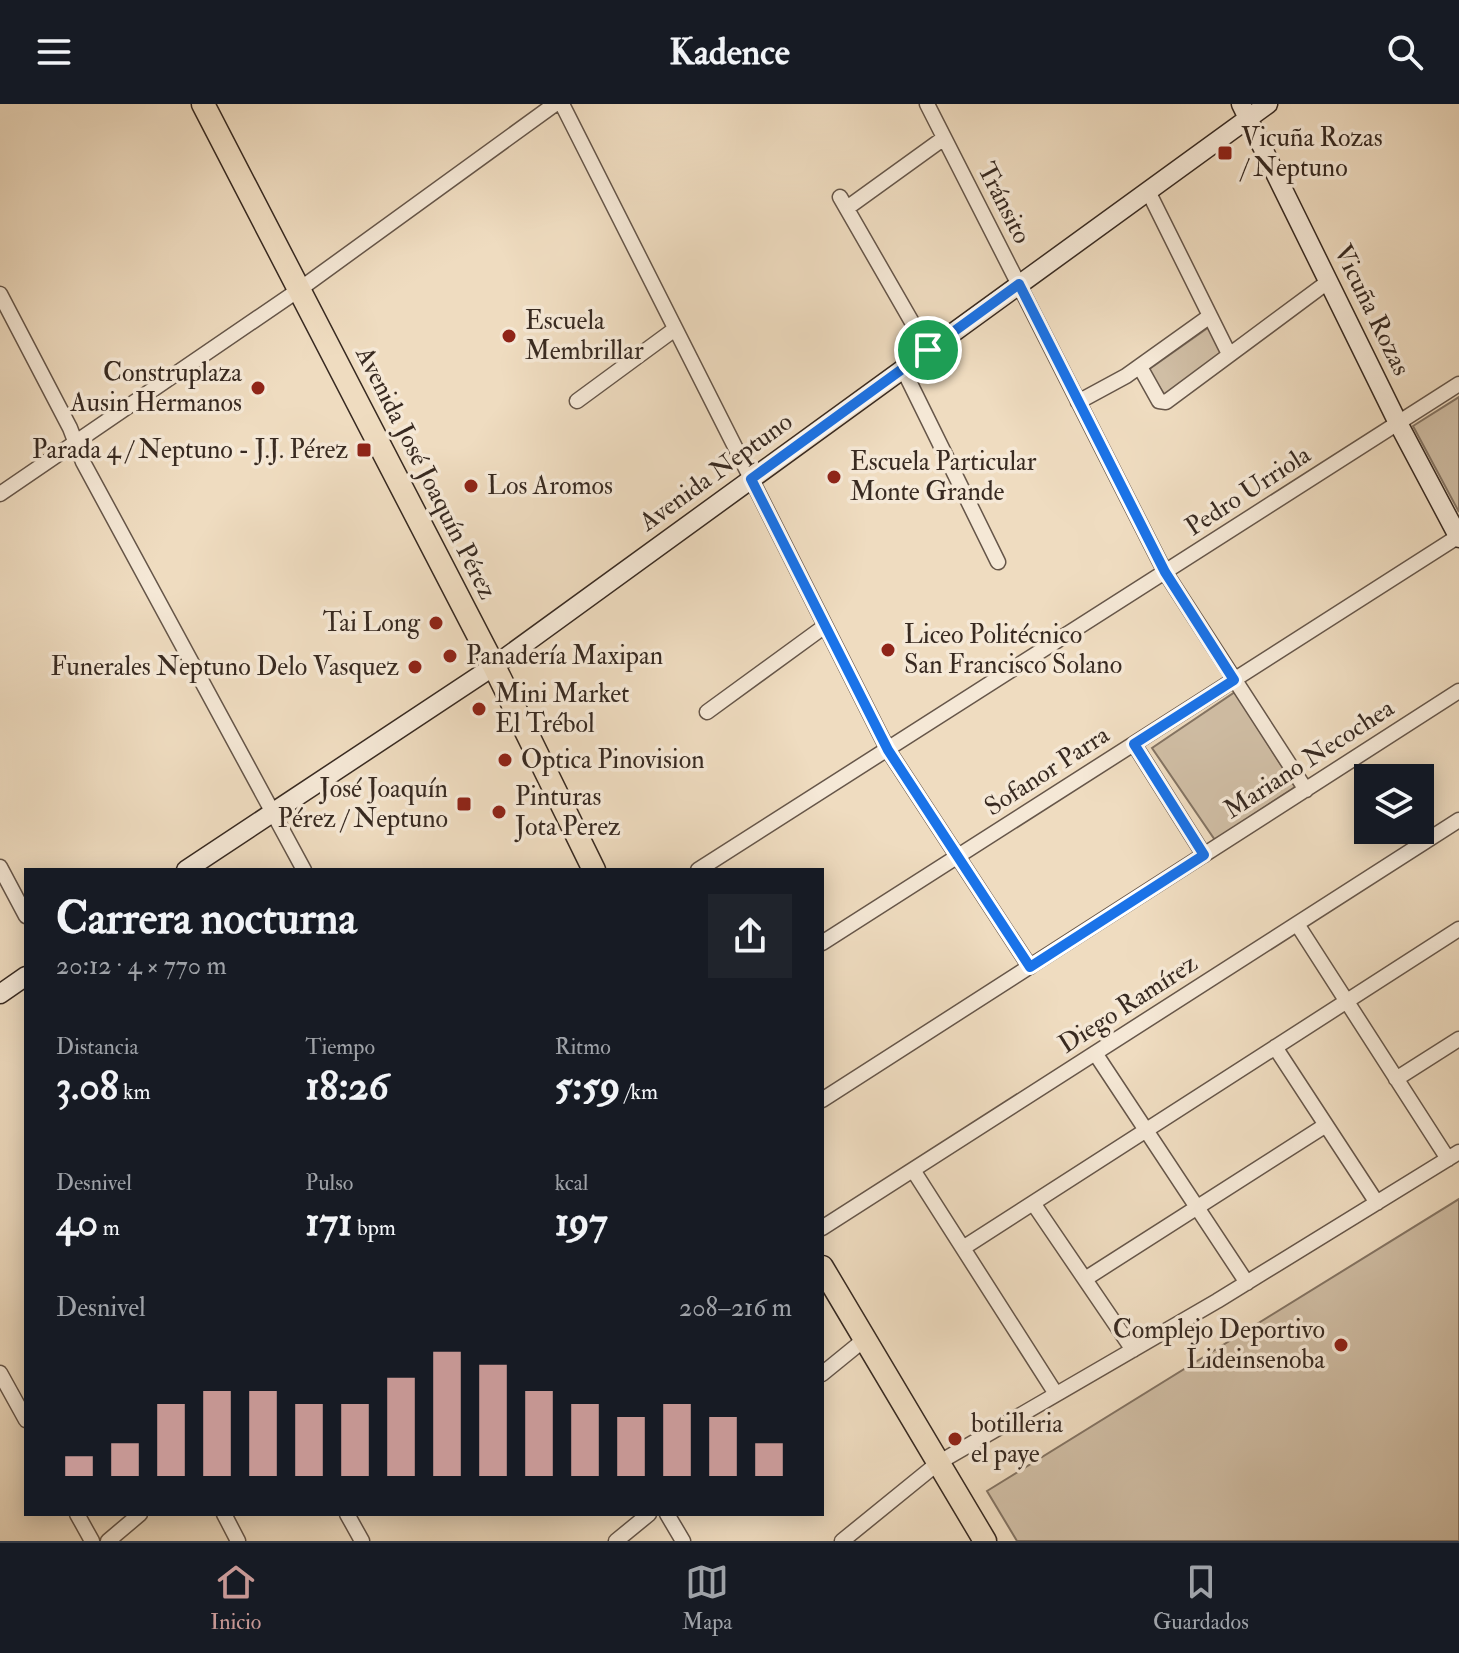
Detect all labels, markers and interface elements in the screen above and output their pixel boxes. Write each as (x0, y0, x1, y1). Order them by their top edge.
icon: menu (32, 30, 76, 74)
text: Kadence (669, 30, 790, 75)
icon: search (1383, 30, 1427, 74)
place label: Vicuña Rozas / Neptuno (1239, 122, 1383, 185)
marker: Vicuña Rozas / Neptuno (1216, 144, 1234, 162)
street label: Tránsito (970, 157, 1038, 249)
street label: Vicuña Rozas (1327, 239, 1417, 381)
place label: Escuela Membrillar (525, 305, 644, 367)
pin (894, 316, 962, 384)
marker: Escuela Membrillar (500, 327, 518, 345)
icon: arrive (906, 328, 950, 372)
street label: Avenida José Joaquín Pérez (348, 340, 504, 605)
place label: Construplaza Ausin Hermanos (69, 357, 242, 419)
marker: Construplaza Ausin Hermanos (249, 379, 267, 397)
street label: Avenida Neptuno (632, 406, 799, 540)
place label: Parada 4 / Neptuno - J.J. Pérez (32, 434, 348, 467)
street label: Pedro Urriola (1179, 439, 1317, 543)
marker: Parada 4 / Neptuno - J.J. Pérez (355, 441, 373, 459)
place label: Escuela Particular Monte Grande (850, 446, 1037, 508)
marker: Escuela Particular Monte Grande (825, 468, 843, 486)
place label: Los Aromos (487, 470, 613, 502)
marker: Los Aromos (462, 477, 480, 495)
place label: Tai Long (323, 607, 421, 639)
marker: Tai Long (427, 614, 445, 632)
place label: Liceo Politécnico San Francisco Solano (904, 619, 1122, 681)
place label: Panadería Maxipan (466, 640, 663, 673)
marker: Liceo Politécnico San Francisco Solano (879, 641, 897, 659)
marker: Panadería Maxipan (441, 647, 459, 665)
place label: Funerales Neptuno Delo Vasquez (51, 651, 399, 684)
marker: Funerales Neptuno Delo Vasquez (406, 658, 424, 676)
place label: Mini Market El Trébol (495, 678, 630, 740)
street label: Mariano Necochea (1218, 692, 1400, 826)
marker: Mini Market El Trébol (470, 700, 488, 718)
street label: Sofanor Parra (979, 719, 1116, 823)
place label: Optica Pinovision (521, 744, 705, 777)
marker: Optica Pinovision (496, 751, 514, 769)
map controls (1354, 764, 1434, 844)
button: layers (1354, 764, 1434, 844)
place label: José Joaquín Pérez / Neptuno (277, 773, 448, 836)
place label: Pinturas Jota Perez (514, 781, 621, 843)
marker: José Joaquín Pérez / Neptuno (455, 795, 473, 813)
marker: Pinturas Jota Perez (490, 803, 508, 821)
text: Carrera nocturna (56, 892, 357, 947)
button: share (708, 894, 792, 978)
street label: Diego Ramírez (1053, 947, 1204, 1061)
text: 20:12 · 4 × 770 m (56, 950, 227, 982)
text: Distancia (56, 1033, 139, 1061)
text: Tiempo (305, 1033, 375, 1061)
text: Ritmo (555, 1033, 611, 1061)
text: 3.08 (56, 1061, 118, 1112)
text: 18:26 (305, 1061, 389, 1112)
text: 5:59 (555, 1061, 620, 1112)
text: km (118, 1078, 151, 1106)
text: /km (620, 1078, 658, 1106)
text: Desnivel (56, 1169, 132, 1197)
text: Pulso (305, 1169, 353, 1197)
text: kcal (555, 1169, 588, 1197)
text: 40 (56, 1197, 98, 1248)
text: 171 (305, 1197, 352, 1248)
text: 197 (555, 1197, 608, 1248)
text: m (98, 1214, 120, 1242)
text: bpm (352, 1214, 396, 1242)
text: Desnivel (56, 1292, 146, 1324)
text: 208–216 m (679, 1292, 792, 1324)
place label: Complejo Deportivo Lideinsenoba (1113, 1314, 1325, 1376)
marker: Complejo Deportivo Lideinsenoba (1332, 1336, 1350, 1354)
place label: botilleria el paye (971, 1408, 1063, 1471)
marker: botilleria el paye (946, 1430, 964, 1448)
tab: Inicio (210, 1560, 261, 1636)
tab: Mapa (682, 1560, 732, 1636)
tab: Guardados (1153, 1560, 1249, 1636)

